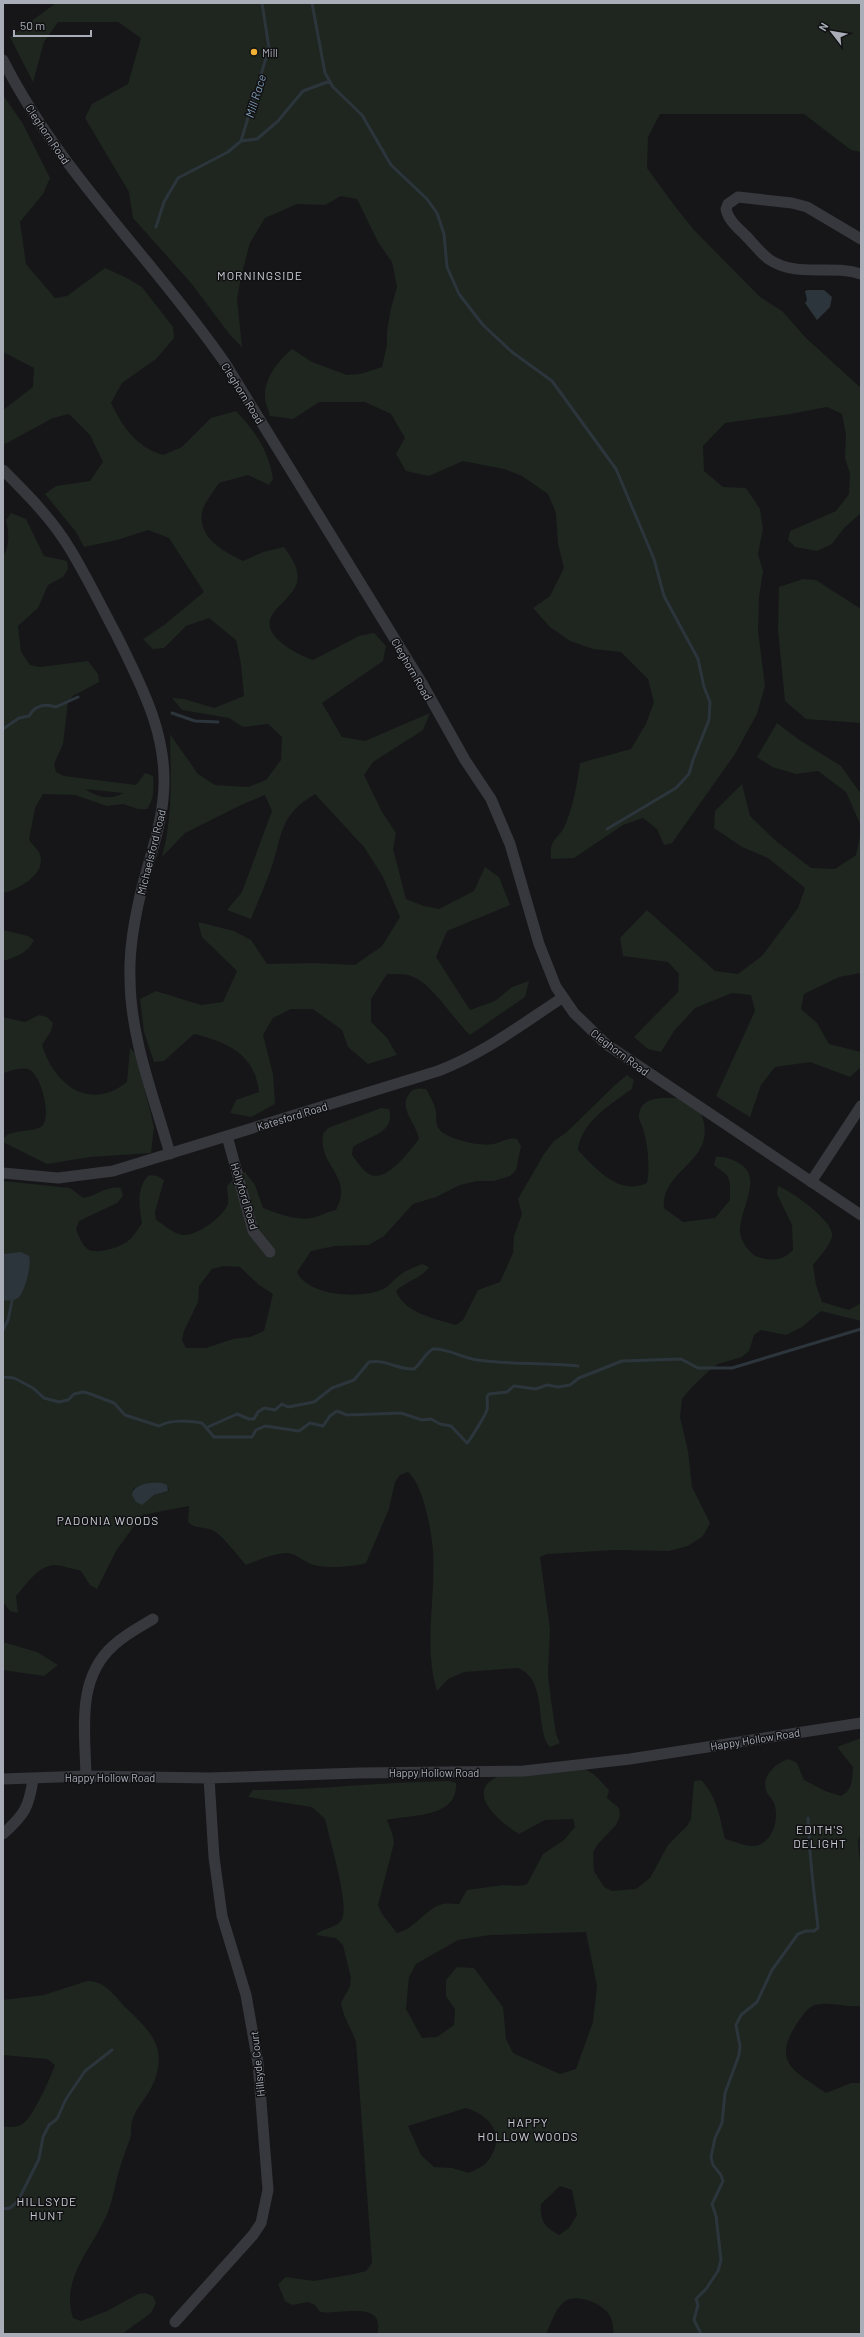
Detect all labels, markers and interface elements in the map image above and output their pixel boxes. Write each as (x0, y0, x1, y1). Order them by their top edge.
scale bar (14, 12, 91, 38)
north arrow (812, 12, 852, 52)
text: 50 m (20, 18, 45, 32)
text: N (816, 20, 830, 33)
place label: Mill (262, 46, 278, 59)
marker: Mill (249, 47, 259, 57)
water label: Mill Race (242, 73, 268, 119)
street label: Cleghorn Road (23, 102, 73, 166)
district label: MORNINGSIDE (217, 268, 303, 282)
street label: Cleghorn Road (219, 360, 267, 426)
street label: Cleghorn Road (389, 636, 435, 702)
street label: Michaelsford Road (134, 808, 168, 896)
street label: Cleghorn Road (588, 1026, 652, 1078)
street label: Katesford Road (255, 1099, 329, 1133)
street label: Hollyford Road (229, 1161, 261, 1231)
district label: PADONIA WOODS (57, 1513, 159, 1527)
street label: Happy Hollow Road (709, 1725, 801, 1753)
street label: Happy Hollow Road (389, 1766, 479, 1779)
street label: Happy Hollow Road (65, 1771, 155, 1784)
district label: EDITH'S DELIGHT (793, 1822, 847, 1850)
street label: Hillsyde Court (247, 2031, 267, 2097)
district label: HAPPY HOLLOW WOODS (478, 2115, 578, 2143)
district label: HILLSYDE HUNT (17, 2194, 77, 2222)

